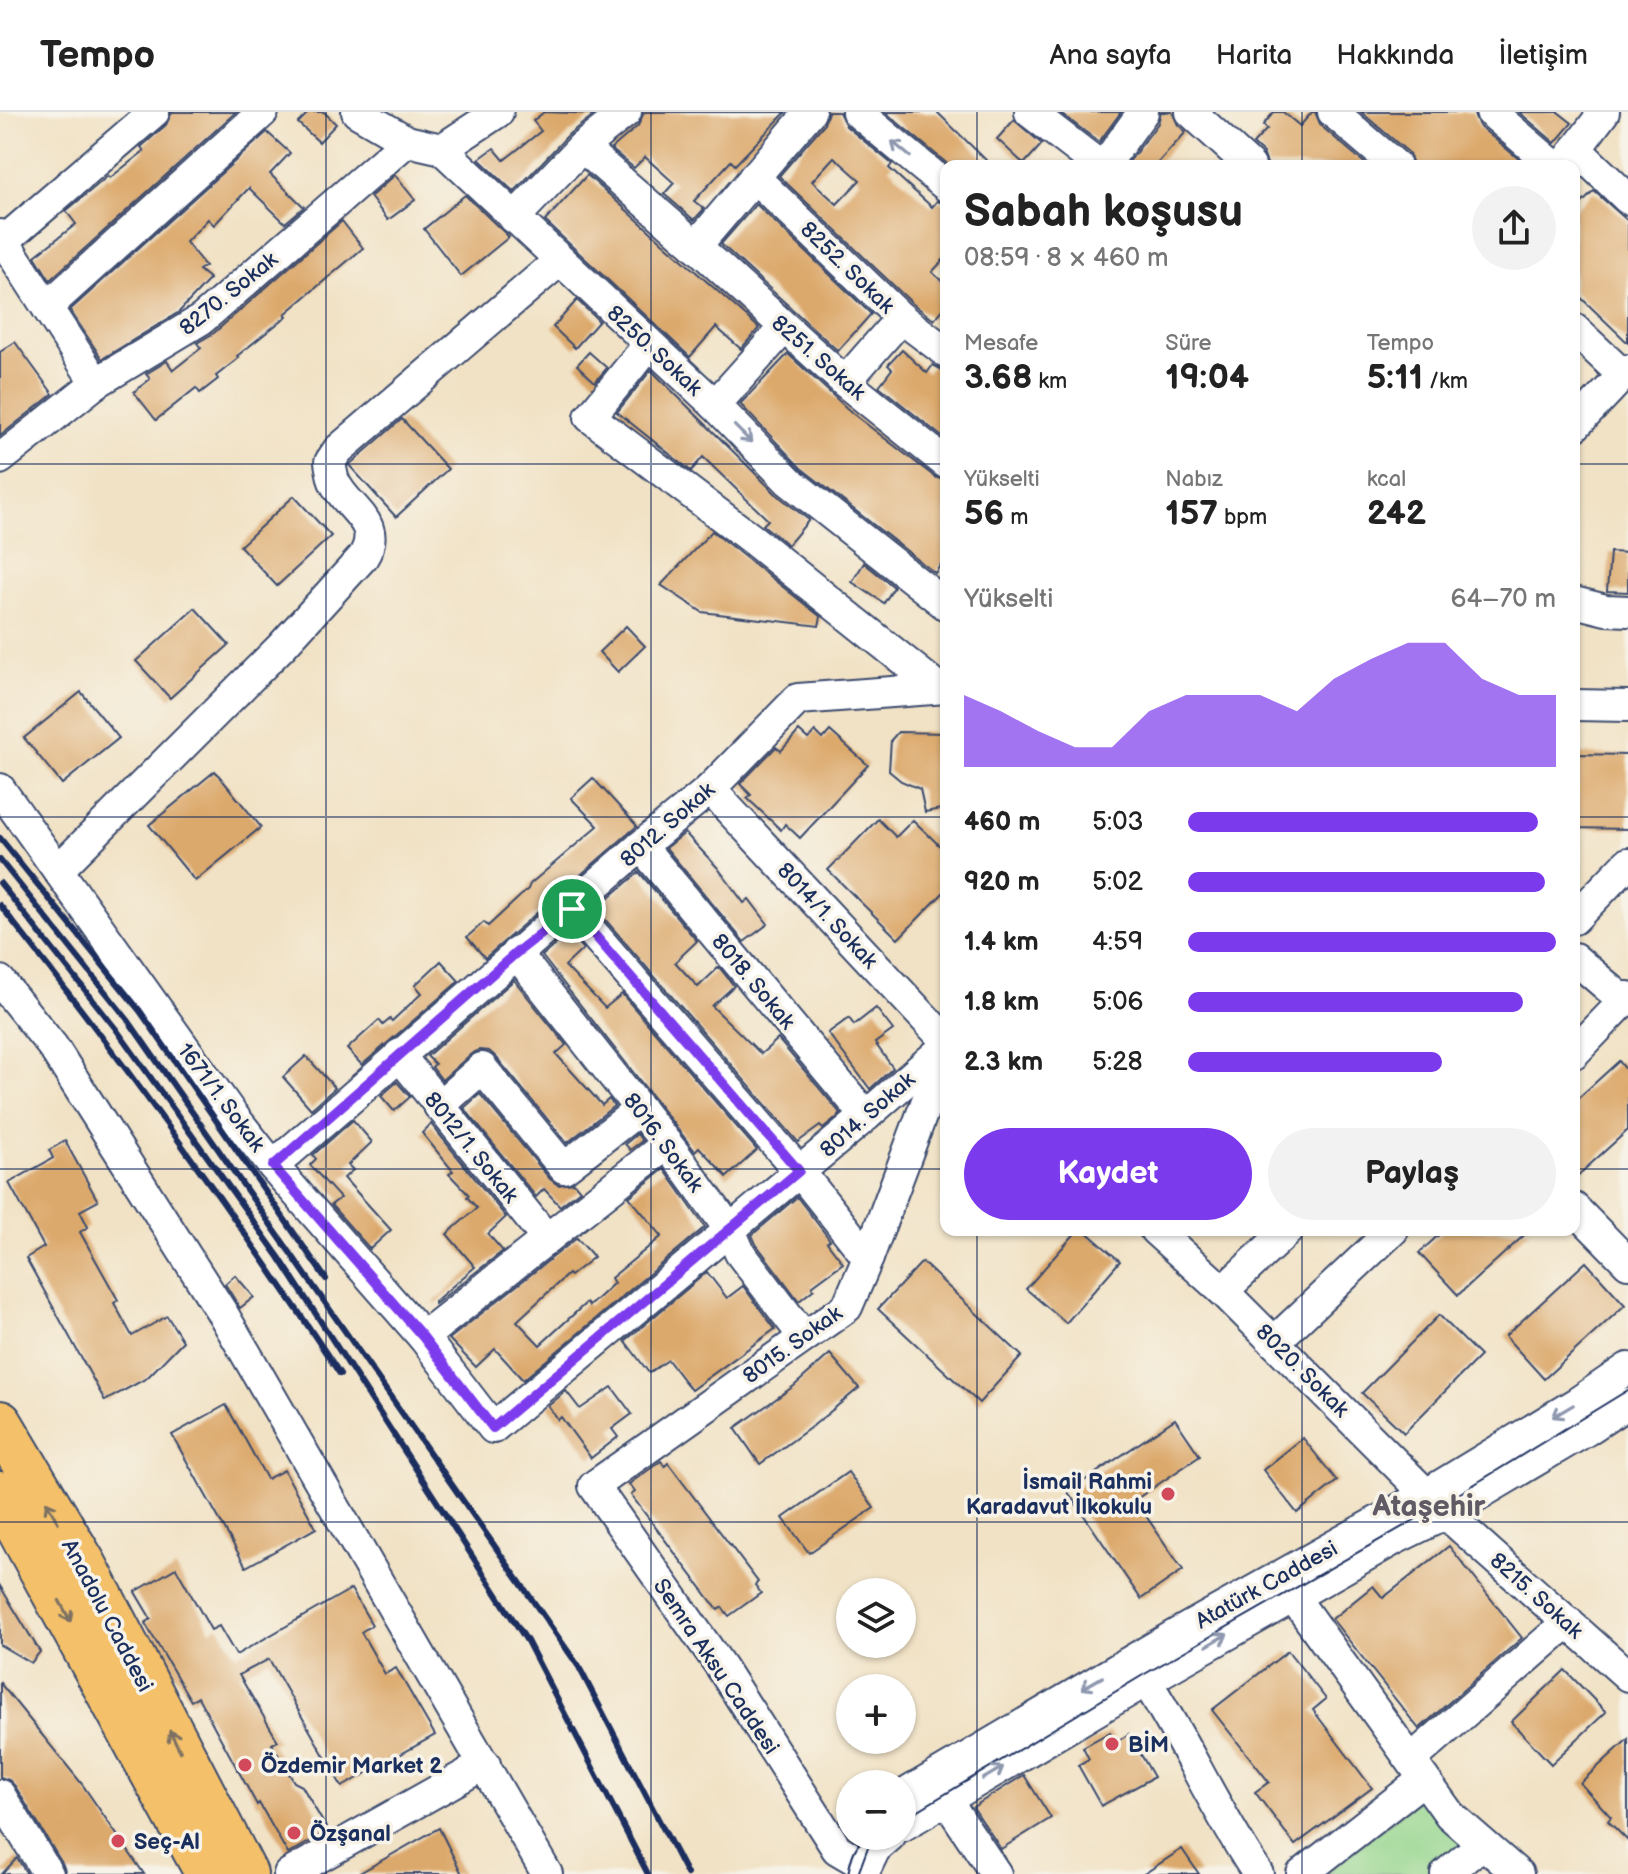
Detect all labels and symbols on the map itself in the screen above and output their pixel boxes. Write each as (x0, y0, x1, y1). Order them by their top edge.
one-way arrow (892, 140, 912, 158)
street label: 8252. Sokak (794, 216, 900, 320)
street label: 8270. Sokak (174, 246, 284, 342)
street label: 8250. Sokak (601, 300, 707, 402)
street label: 8251. Sokak (765, 310, 871, 407)
one-way arrow (733, 424, 752, 444)
street label: 8012. Sokak (615, 777, 721, 874)
street label: 8014/1. Sokak (771, 857, 883, 975)
pin (538, 875, 606, 943)
street label: 8018. Sokak (705, 929, 801, 1035)
street label: 1671/1. Sokak (171, 1038, 271, 1158)
street label: 8014. Sokak (815, 1066, 921, 1164)
street label: 8012/1. Sokak (418, 1087, 524, 1209)
street label: 8016. Sokak (617, 1088, 709, 1198)
street label: 8015. Sokak (738, 1300, 848, 1390)
street label: 8020. Sokak (1250, 1319, 1354, 1424)
one-way arrow (1552, 1403, 1575, 1419)
place label: İsmail Rahmi Karadavut İlkokulu (966, 1467, 1152, 1521)
marker: İsmail Rahmi Karadavut İlkokulu (1159, 1485, 1177, 1503)
district label: Ataşehir (1371, 1489, 1487, 1525)
one-way arrow (44, 1501, 60, 1524)
street label: Anadolu Caddesi (55, 1535, 158, 1697)
street label: Atatürk Caddesi (1191, 1535, 1342, 1635)
street label: 8215. Sokak (1484, 1547, 1588, 1645)
street label: Semra Aksu Caddesi (647, 1574, 785, 1760)
one-way arrow (58, 1599, 73, 1623)
one-way arrow (1205, 1632, 1228, 1648)
one-way arrow (1081, 1675, 1104, 1691)
one-way arrow (166, 1730, 182, 1753)
place label: BİM (1128, 1730, 1169, 1759)
marker: BİM (1103, 1735, 1121, 1753)
place label: Özdemir Market 2 (261, 1751, 443, 1780)
marker: Özdemir Market 2 (236, 1756, 254, 1774)
one-way arrow (981, 1764, 1004, 1780)
place label: Özşanal (310, 1819, 391, 1848)
marker: Özşanal (285, 1824, 303, 1842)
place label: Seç-Al (134, 1829, 200, 1856)
marker: Seç-Al (109, 1832, 127, 1850)

